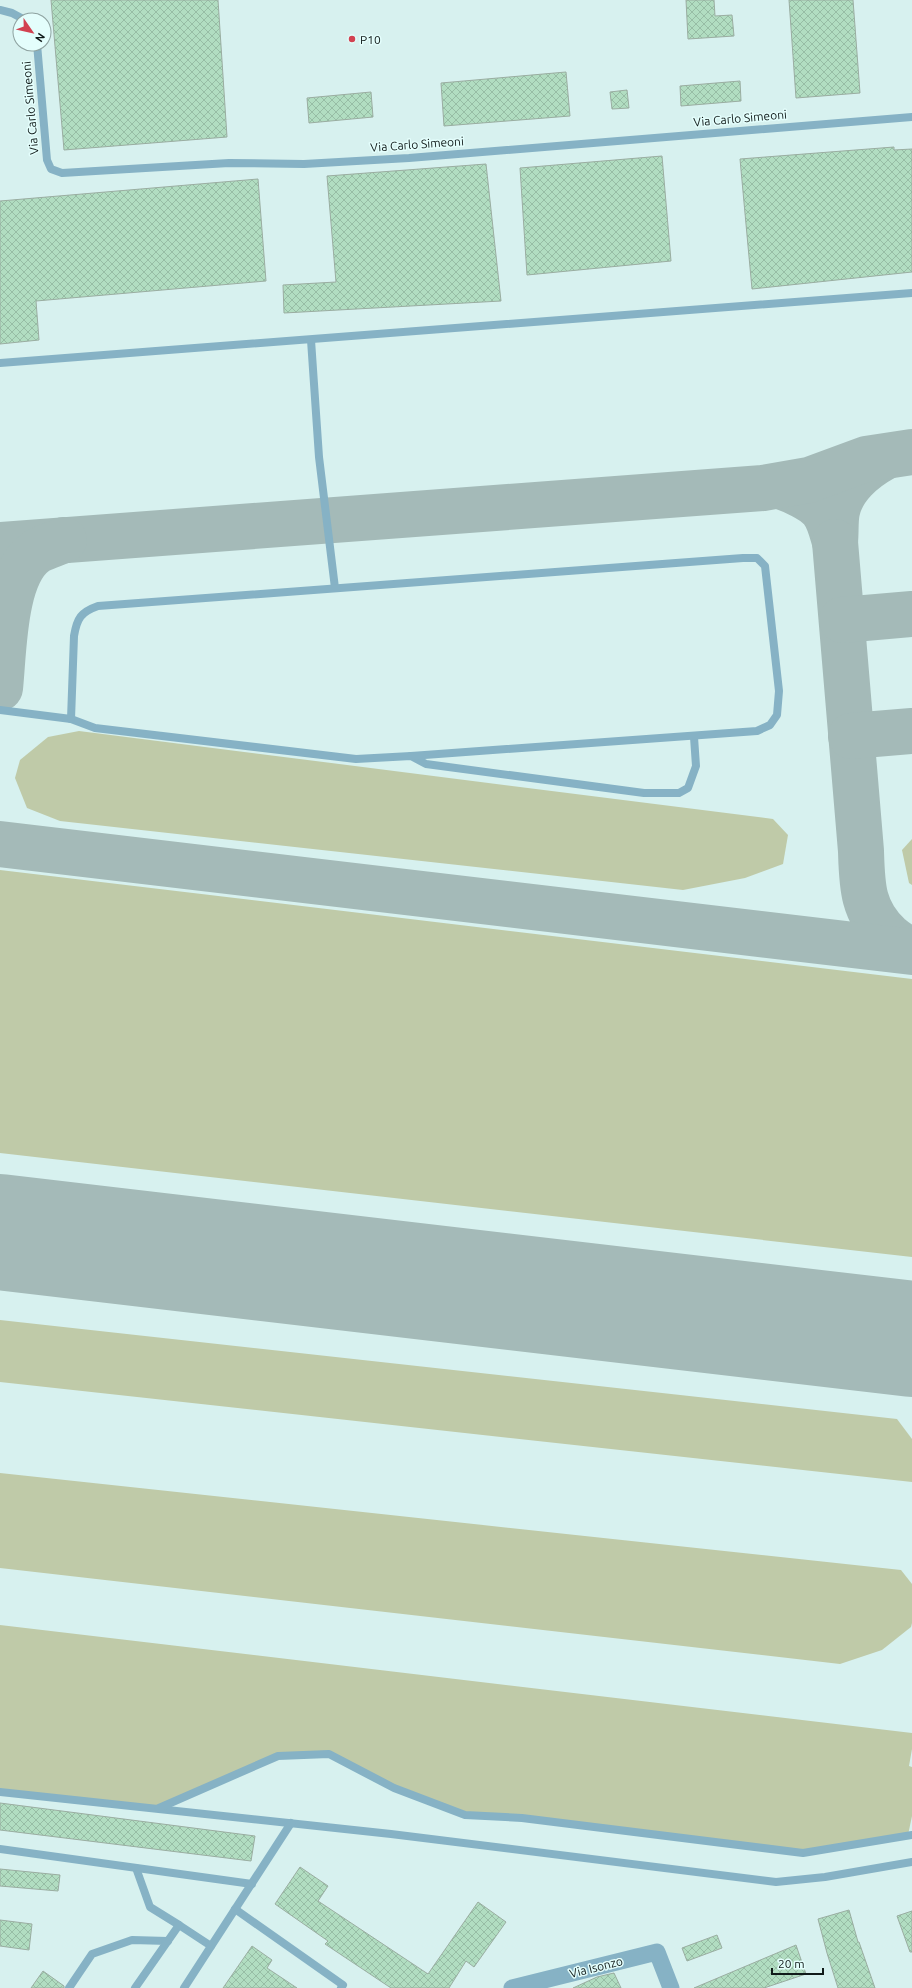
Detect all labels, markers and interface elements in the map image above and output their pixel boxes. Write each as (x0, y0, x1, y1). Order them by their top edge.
north arrow (12, 12, 52, 52)
text: N (33, 31, 48, 44)
place label: P10 (360, 33, 381, 46)
marker: P10 (347, 34, 357, 44)
street label: Via Carlo Simeoni (19, 61, 41, 155)
street label: Via Carlo Simeoni (693, 107, 787, 129)
street label: Via Carlo Simeoni (370, 134, 464, 154)
scale bar (772, 1950, 823, 1976)
street label: Via Isonzo (568, 1954, 624, 1980)
text: 20 m (778, 1957, 805, 1970)

